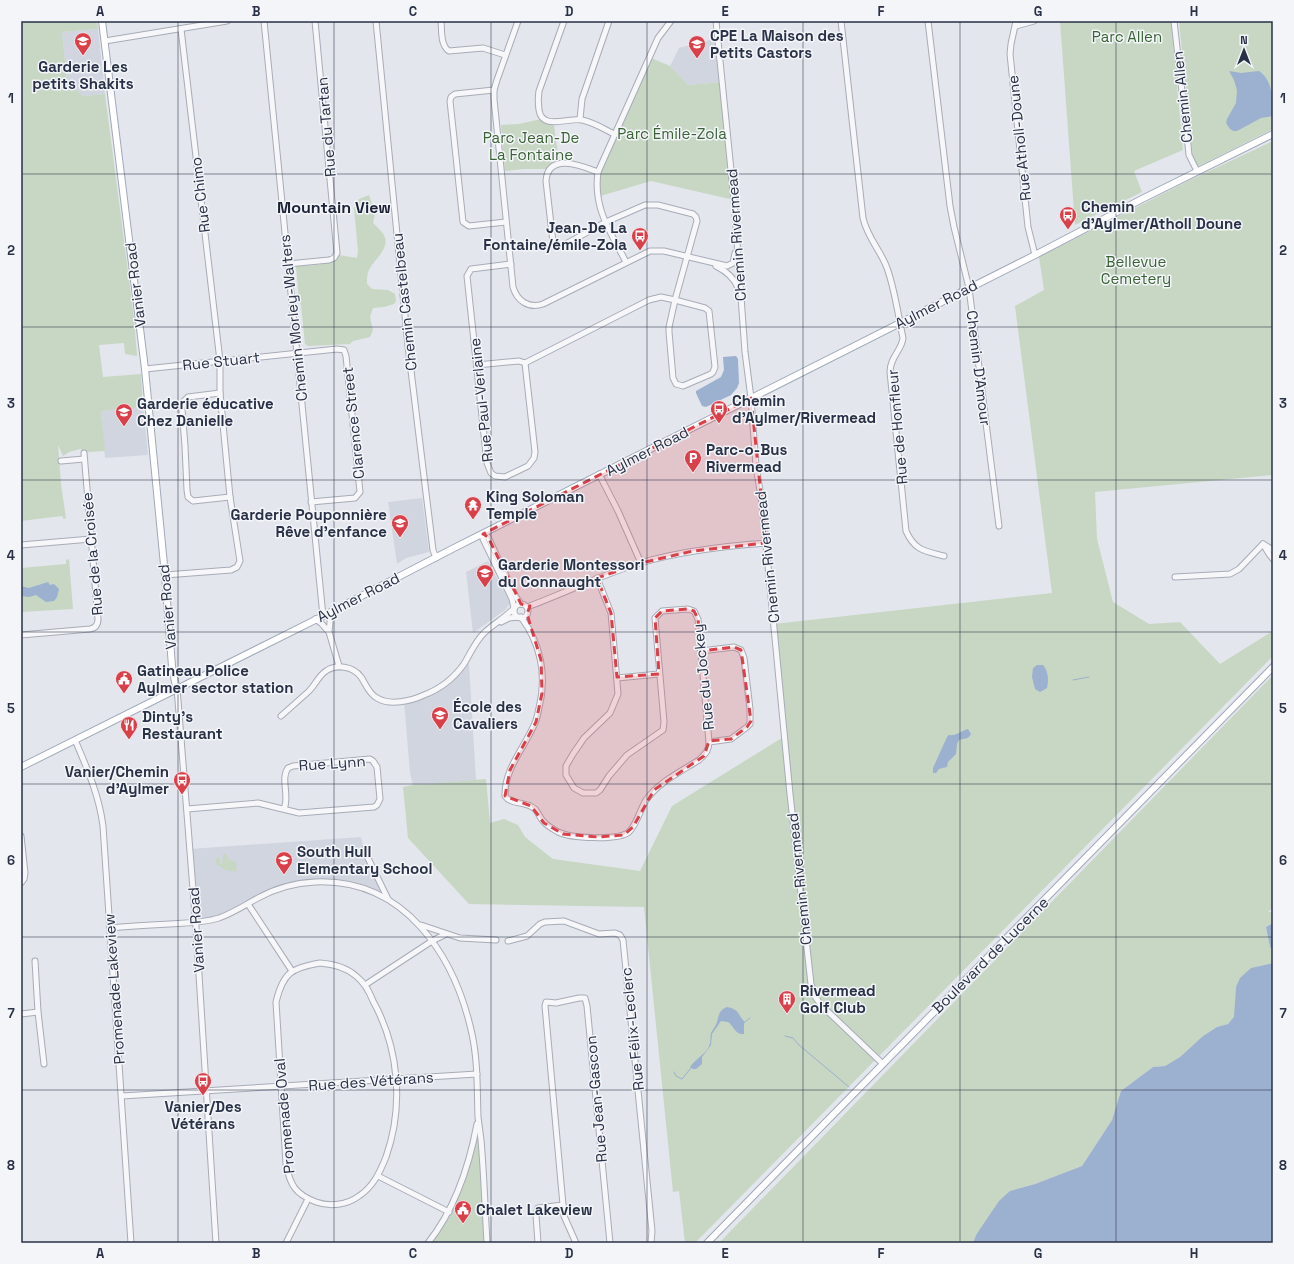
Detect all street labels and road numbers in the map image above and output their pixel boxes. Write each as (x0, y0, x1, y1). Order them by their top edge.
street label: Chemin Allen (1168, 50, 1196, 144)
street label: Rue Atholl-Doune (1003, 74, 1035, 202)
street label: Rue du Tartan (312, 76, 340, 178)
street label: Rue Chimo (186, 156, 214, 234)
street label: Chemin Rivermead (722, 168, 750, 302)
street label: Chemin Castelbeau (387, 232, 421, 372)
street label: Chemin Morley-Walters (275, 234, 311, 402)
street label: Vanier Road (120, 241, 150, 329)
street label: Aylmer Road (891, 275, 981, 333)
street label: Chemin D'Amour (962, 309, 996, 427)
street label: Rue Paul-Verlaine (465, 337, 497, 463)
street label: Rue Stuart (181, 347, 261, 375)
street label: Clarence Street (338, 366, 368, 480)
street label: Rue de Honfleur (882, 368, 911, 485)
street label: Aylmer Road (602, 422, 692, 480)
street label: Chemin Rivermead (751, 490, 783, 624)
street label: Rue de la Croisée (77, 492, 107, 616)
street label: Vanier Road (154, 564, 180, 650)
street label: Aylmer Road (313, 568, 403, 626)
street label: Rue du Jockey (688, 623, 718, 731)
street label: Rue Lynn (298, 751, 366, 775)
street label: Chemin Rivermead (783, 812, 815, 946)
street label: Vanier Road (184, 887, 208, 973)
street label: Boulevard de Lucerne (928, 893, 1052, 1017)
street label: Promenade Lakeview (99, 913, 129, 1065)
street label: Rue Félix-Leclerc (616, 966, 648, 1091)
street label: Rue Jean-Gascon (581, 1035, 611, 1163)
street label: Promenade Oval (269, 1058, 299, 1174)
street label: Rue des Vétérans (308, 1067, 434, 1095)

